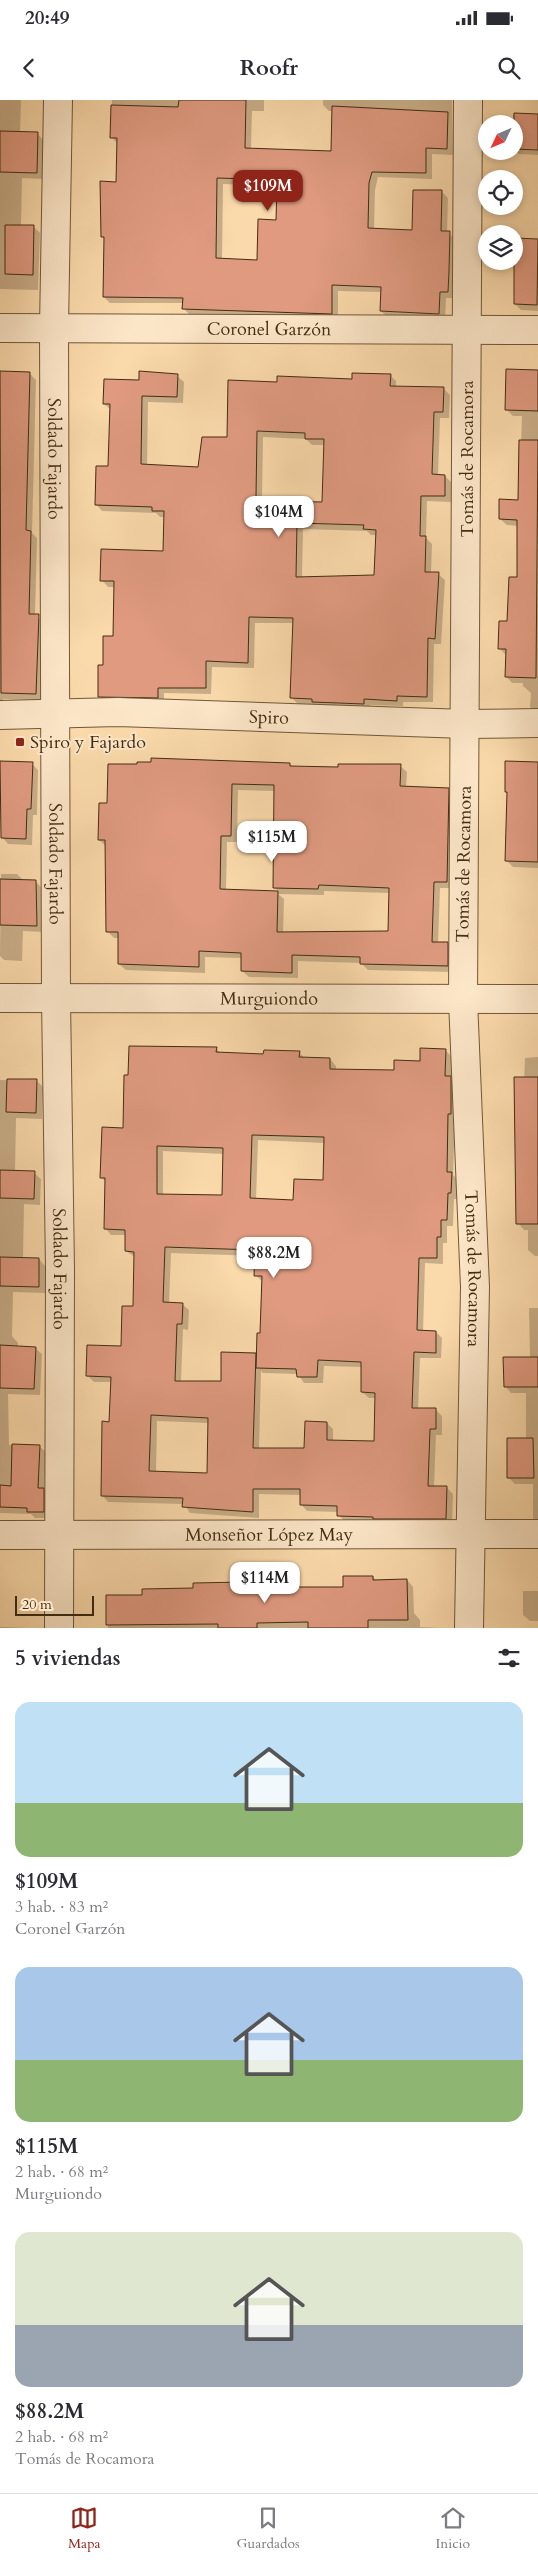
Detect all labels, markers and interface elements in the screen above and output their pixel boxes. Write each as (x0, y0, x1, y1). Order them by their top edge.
text: 20:49 (25, 5, 69, 31)
text: Roofr (240, 53, 298, 83)
icon: back (15, 54, 43, 82)
icon: search (495, 54, 523, 82)
north arrow (478, 115, 522, 160)
map controls (478, 115, 523, 270)
pin: $109M (233, 170, 303, 212)
button: locate (478, 170, 523, 215)
text: $109M (244, 175, 292, 197)
button: layers (478, 225, 523, 270)
street label: Coronel Garzón (207, 316, 332, 342)
street label: Tomás de Rocamora (455, 380, 480, 537)
street label: Soldado Fajardo (42, 398, 67, 520)
pin: $104M (244, 496, 314, 538)
text: $104M (255, 501, 303, 523)
street label: Spiro (248, 704, 290, 730)
place label: Spiro y Fajardo (30, 730, 146, 755)
marker: Spiro y Fajardo (14, 736, 26, 748)
street label: Tomás de Rocamora (450, 785, 478, 943)
street label: Soldado Fajardo (43, 803, 68, 925)
pin: $115M (237, 820, 307, 863)
text: $115M (248, 826, 296, 848)
street label: Murguiondo (220, 986, 318, 1011)
street label: Tomás de Rocamora (458, 1190, 488, 1348)
street label: Soldado Fajardo (47, 1208, 73, 1330)
pin: $88.2M (233, 1236, 315, 1279)
text: $88.2M (248, 1242, 300, 1264)
street label: Monseñor López May (185, 1522, 354, 1547)
pin: $114M (230, 1562, 300, 1604)
text: $114M (241, 1567, 289, 1589)
scale bar (15, 1593, 94, 1616)
text: 20 m (22, 1595, 52, 1614)
text: 5 viviendas (15, 1644, 121, 1673)
icon: filters (495, 1644, 523, 1672)
icon: home (224, 1734, 314, 1824)
text: $109M (15, 1867, 78, 1896)
text: 3 hab. · 83 m² (15, 1896, 108, 1918)
text: Coronel Garzón (15, 1918, 125, 1940)
icon: home (224, 1999, 314, 2089)
text: $115M (15, 2132, 78, 2161)
text: 2 hab. · 68 m² (15, 2161, 108, 2183)
text: Murguiondo (15, 2183, 102, 2205)
icon: home (224, 2264, 314, 2354)
text: $88.2M (15, 2397, 85, 2426)
text: 2 hab. · 68 m² (15, 2426, 108, 2448)
text: Tomás de Rocamora (15, 2448, 154, 2470)
tab: Mapa (68, 2504, 101, 2553)
tab: Guardados (237, 2504, 300, 2553)
tab: Inicio (435, 2504, 470, 2553)

